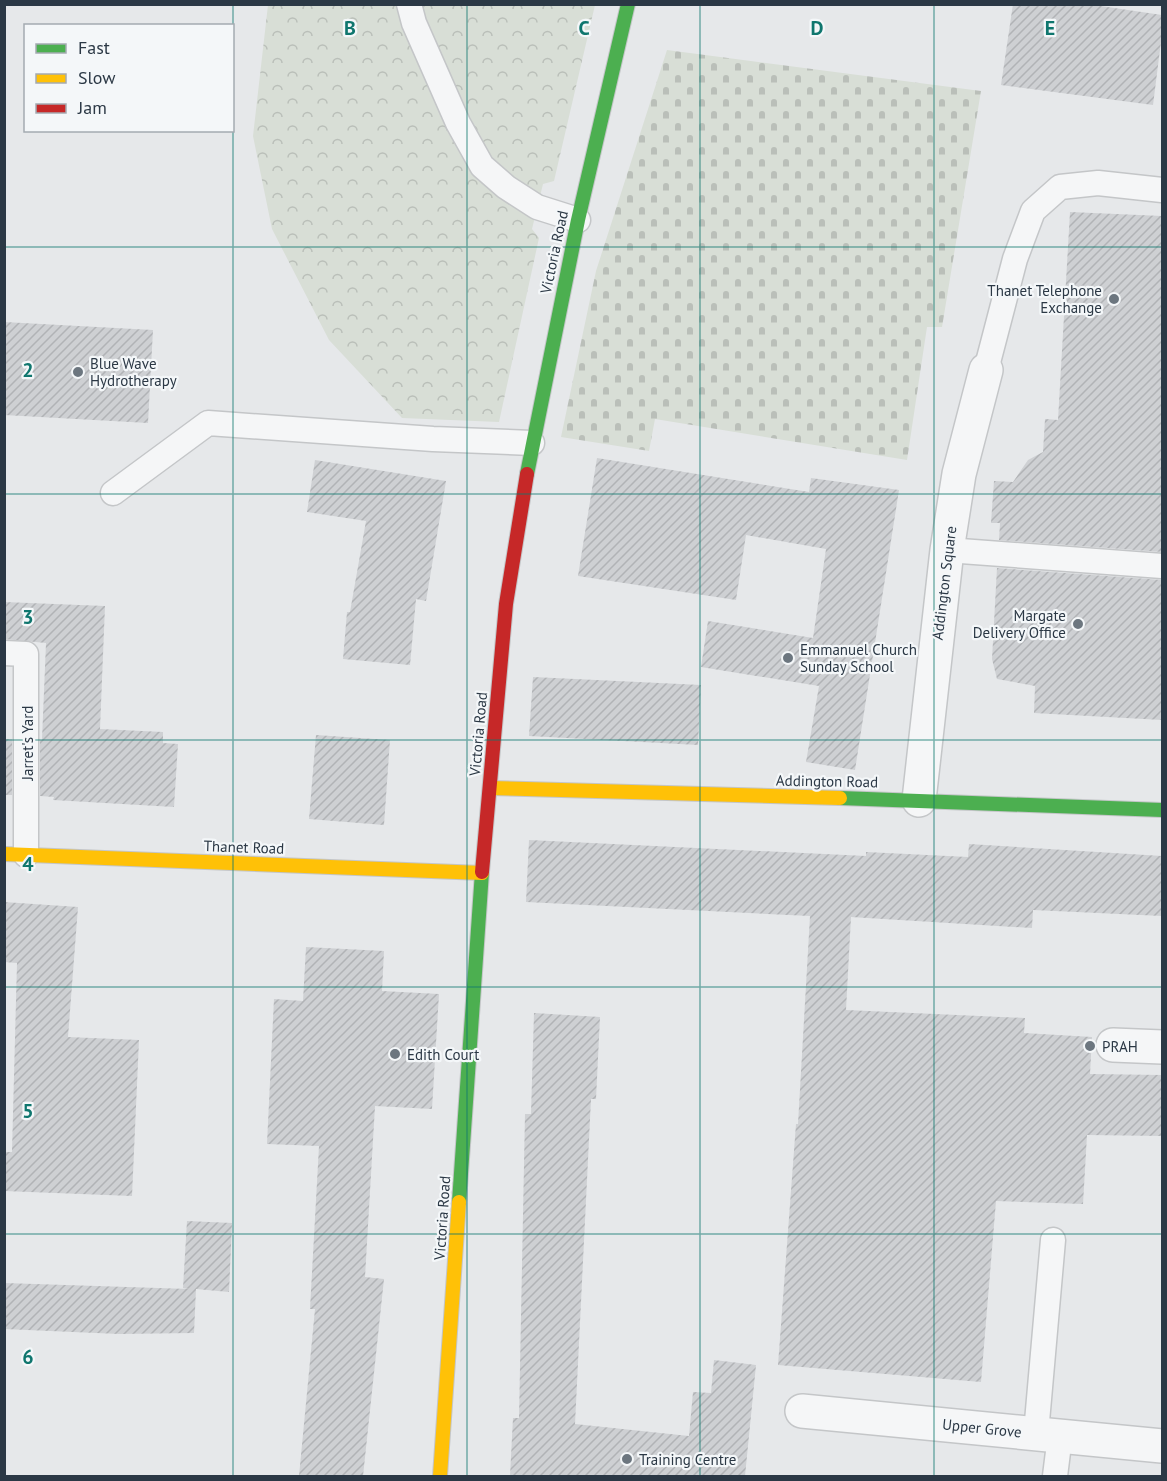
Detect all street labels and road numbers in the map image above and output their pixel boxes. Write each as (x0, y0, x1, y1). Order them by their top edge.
street label: Victoria Road (536, 209, 572, 296)
street label: Addington Square (928, 525, 960, 641)
street label: Victoria Road (465, 691, 491, 778)
street label: Jarret's Yard (18, 706, 37, 781)
street label: Addington Road (776, 771, 878, 791)
street label: Thanet Road (203, 836, 285, 858)
street label: Victoria Road (430, 1175, 454, 1262)
street label: Upper Grove (941, 1414, 1023, 1442)

